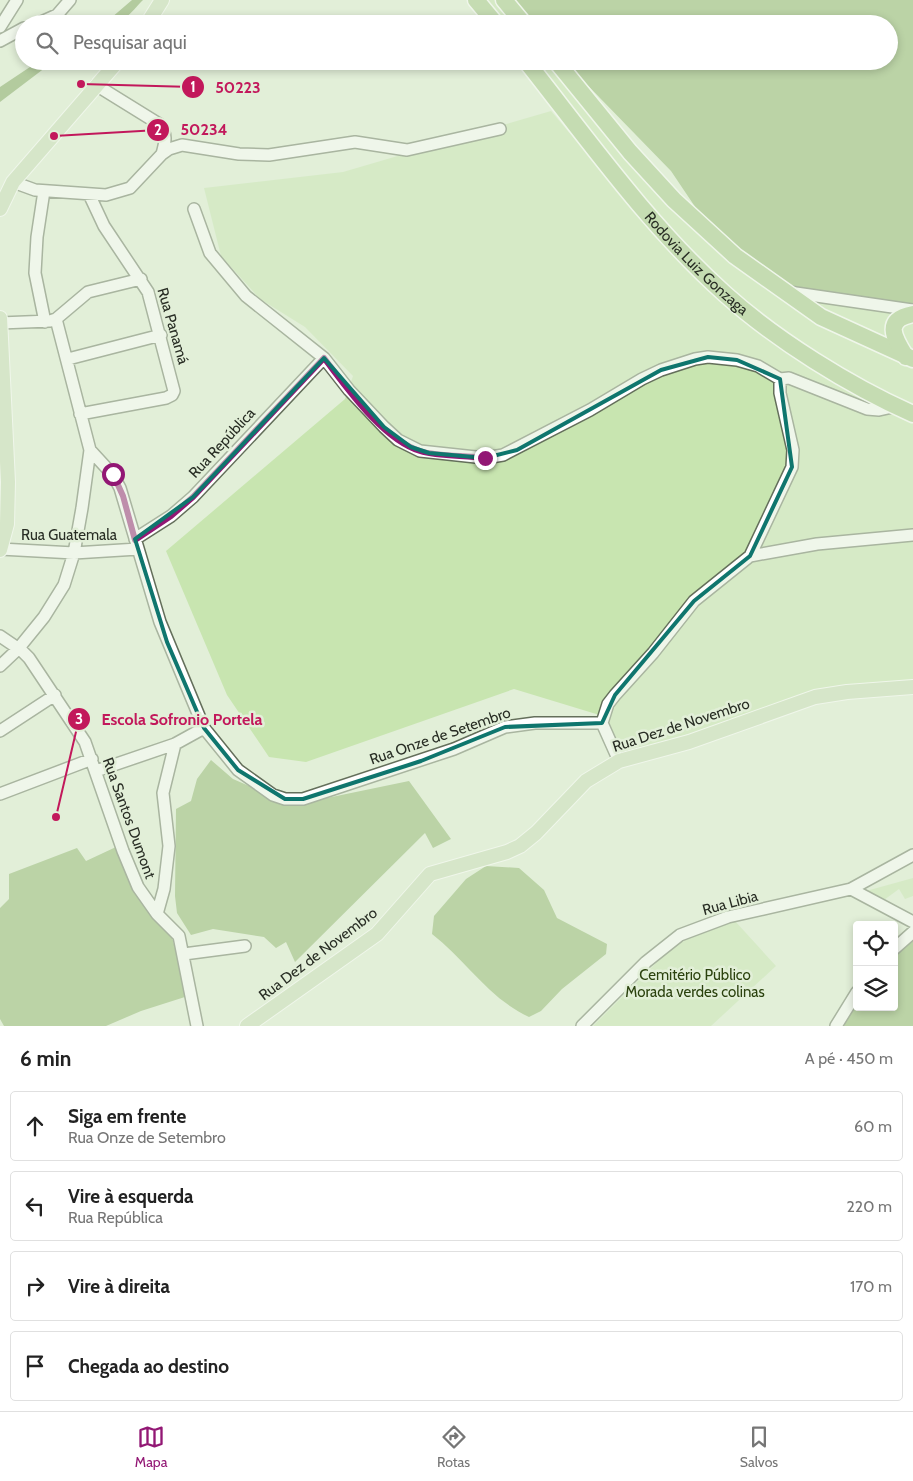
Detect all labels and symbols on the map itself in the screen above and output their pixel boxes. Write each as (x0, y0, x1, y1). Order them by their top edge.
callout: 50223 (181, 71, 271, 102)
text: 1 (190, 78, 196, 96)
text: 50223 (215, 78, 261, 97)
callout: 50234 (145, 114, 237, 145)
text: 50234 (181, 120, 228, 139)
text: 2 (154, 121, 162, 139)
street label: Rodovia Luiz Gonzaga (641, 208, 752, 319)
street label: Rua Panamá (153, 286, 193, 367)
street label: Rua República (185, 404, 259, 482)
route end (474, 447, 497, 470)
route start (102, 463, 125, 486)
street label: Rua Guatemala (21, 526, 118, 544)
street label: Rua Dez de Novembro (610, 694, 752, 756)
street label: Rua Onze de Setembro (367, 703, 513, 769)
callout: Escola Sofronio Portela (66, 704, 272, 735)
text: 3 (75, 710, 83, 728)
text: Escola Sofronio Portela (101, 710, 263, 729)
street label: Rua Santos Dumont (99, 755, 159, 881)
street label: Rua Libia (700, 887, 760, 919)
street label: Rua Dez de Novembro (255, 904, 381, 1004)
park label: Cemitério Público Morada verdes colinas (625, 966, 765, 1001)

